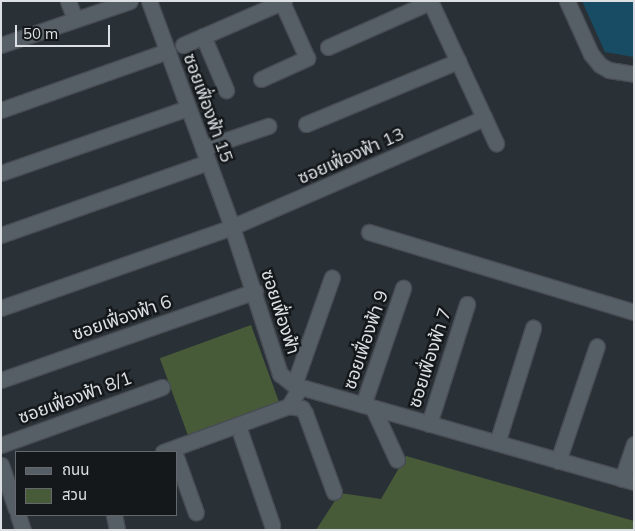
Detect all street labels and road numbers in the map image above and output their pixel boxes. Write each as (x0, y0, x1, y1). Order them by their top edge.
street label: ซอยเฟื่องฟ้า 15 (178, 51, 238, 165)
street label: ซอยเฟื่องฟ้า 13 (294, 123, 408, 189)
street label: ซอยเฟื่องฟ้า (256, 267, 304, 357)
street label: ซอยเฟื่องฟ้า 9 (339, 288, 393, 392)
street label: ซอยเฟื่องฟ้า 6 (70, 291, 174, 345)
street label: ซอยเฟื่องฟ้า 7 (404, 306, 456, 410)
street label: ซอยเฟื่องฟ้า 8/1 (15, 367, 135, 429)

